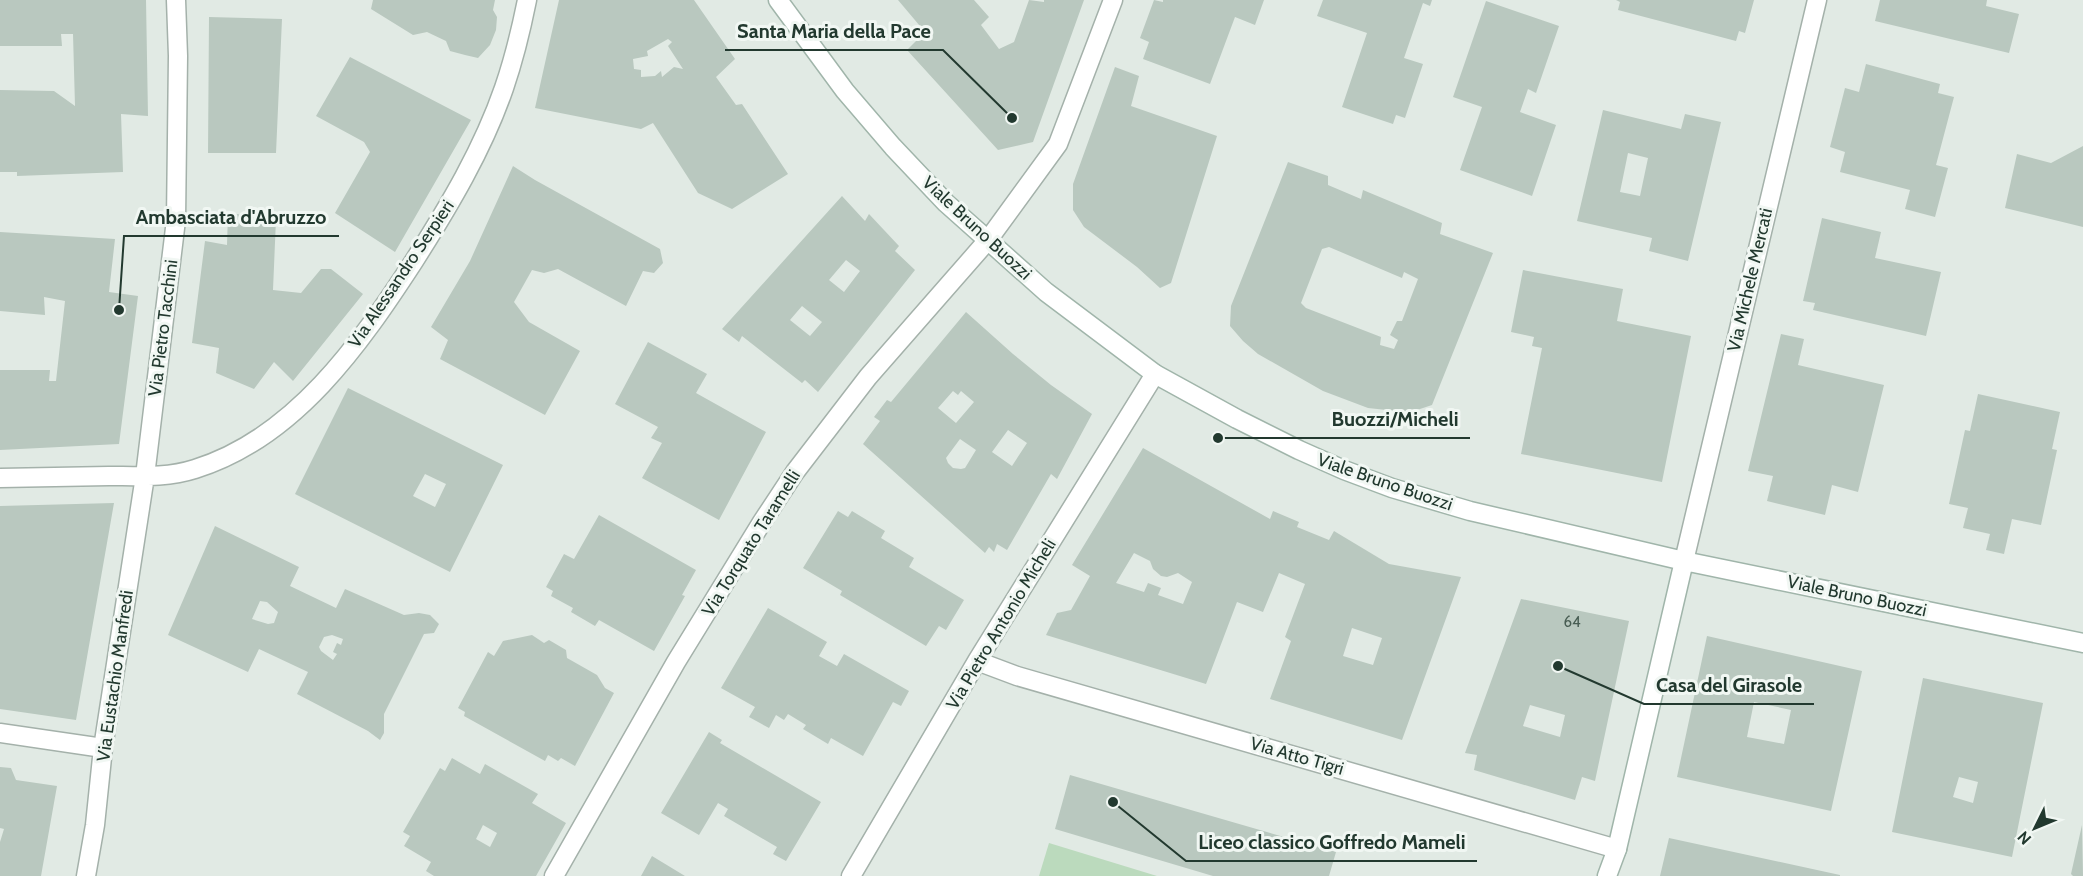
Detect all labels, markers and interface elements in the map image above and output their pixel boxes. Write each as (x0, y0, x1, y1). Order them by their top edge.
callout: Santa Maria della Pace (725, 12, 943, 50)
text: Santa Maria della Pace (737, 19, 931, 43)
street label: Viale Bruno Buozzi (918, 172, 1036, 284)
street label: Via Alessandro Serpieri (343, 196, 459, 352)
callout: Ambasciata d'Abruzzo (124, 198, 339, 236)
text: Ambasciata d'Abruzzo (136, 205, 326, 229)
street label: Via Michele Mercati (1723, 206, 1777, 354)
street label: Via Pietro Tacchini (144, 258, 182, 398)
callout: Buozzi/Micheli (1319, 400, 1470, 438)
text: Buozzi/Micheli (1332, 407, 1458, 431)
street label: Viale Bruno Buozzi (1314, 448, 1456, 516)
street label: Via Torquato Taramelli (697, 466, 805, 620)
street label: Via Pietro Antonio Micheli (941, 535, 1061, 713)
street label: Viale Bruno Buozzi (1785, 570, 1929, 622)
street label: Via Eustachio Manfredi (92, 589, 138, 763)
house number: 64 (1563, 613, 1581, 631)
callout: Casa del Girasole (1644, 666, 1814, 704)
text: Casa del Girasole (1656, 673, 1802, 697)
street label: Via Atto Tigri (1248, 732, 1346, 780)
north arrow (2005, 798, 2065, 858)
callout: Liceo classico Goffredo Mameli (1186, 823, 1477, 861)
text: N (2014, 827, 2035, 849)
text: Liceo classico Goffredo Mameli (1198, 830, 1466, 854)

